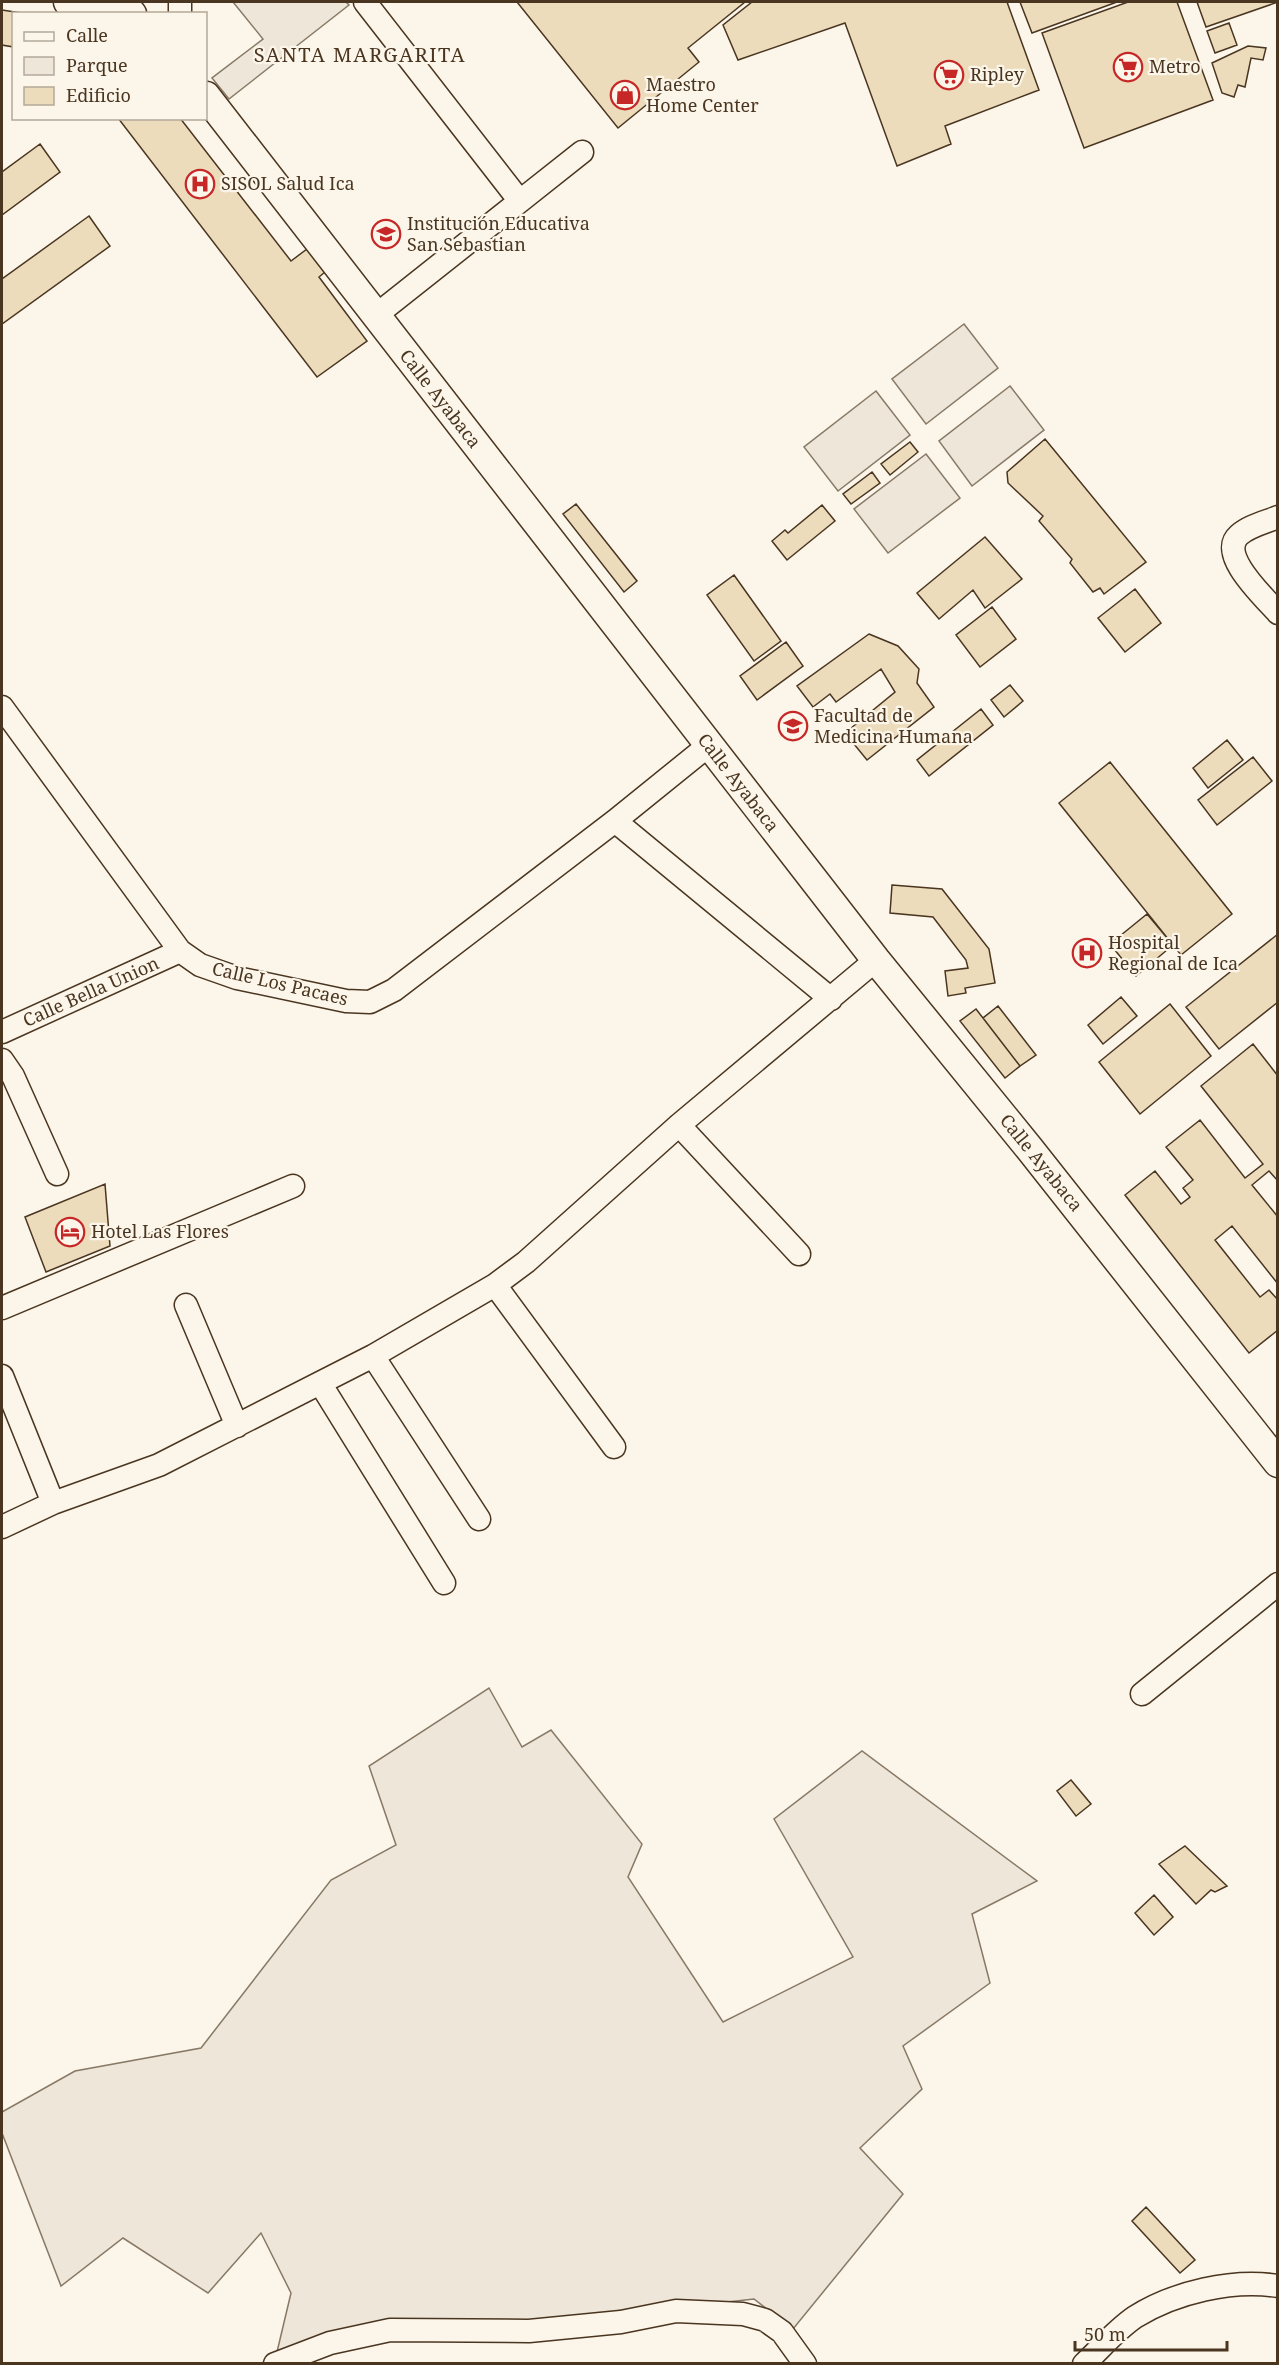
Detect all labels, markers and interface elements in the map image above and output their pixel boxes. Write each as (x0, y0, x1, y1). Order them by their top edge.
legend (12, 12, 207, 120)
text: Calle (66, 23, 108, 47)
district label: SANTA MARGARITA (254, 41, 466, 68)
supermarket icon: Metro (1112, 51, 1144, 83)
text: Parque (66, 53, 128, 77)
place label: Metro (1149, 54, 1201, 78)
supermarket icon: Ripley (933, 59, 965, 91)
place label: Ripley (970, 62, 1025, 86)
place label: Maestro Home Center (646, 72, 759, 117)
shop icon: Maestro Home Center (609, 79, 641, 111)
text: Edificio (66, 83, 131, 107)
hospital icon: SISOL Salud Ica (184, 168, 216, 200)
place label: SISOL Salud Ica (221, 171, 355, 195)
place label: Institución Educativa San Sebastian (407, 211, 590, 256)
school or university icon: Institución Educativa San Sebastian (370, 218, 402, 250)
street label: Calle Ayabaca (395, 344, 487, 453)
place label: Facultad de Medicina Humana (814, 703, 973, 748)
school or university icon: Facultad de Medicina Humana (777, 710, 809, 742)
street label: Calle Ayabaca (693, 728, 785, 837)
place label: Hospital Regional de Ica (1108, 930, 1238, 975)
hospital icon: Hospital Regional de Ica (1071, 937, 1103, 969)
street label: Calle Bella Union (19, 950, 163, 1032)
street label: Calle Los Pacaes (210, 956, 351, 1010)
street label: Calle Ayabaca (995, 1109, 1089, 1216)
hotel icon: Hotel Las Flores (54, 1216, 86, 1248)
place label: Hotel Las Flores (91, 1219, 229, 1243)
scale bar (1075, 2314, 1226, 2352)
text: 50 m (1084, 2322, 1126, 2346)

